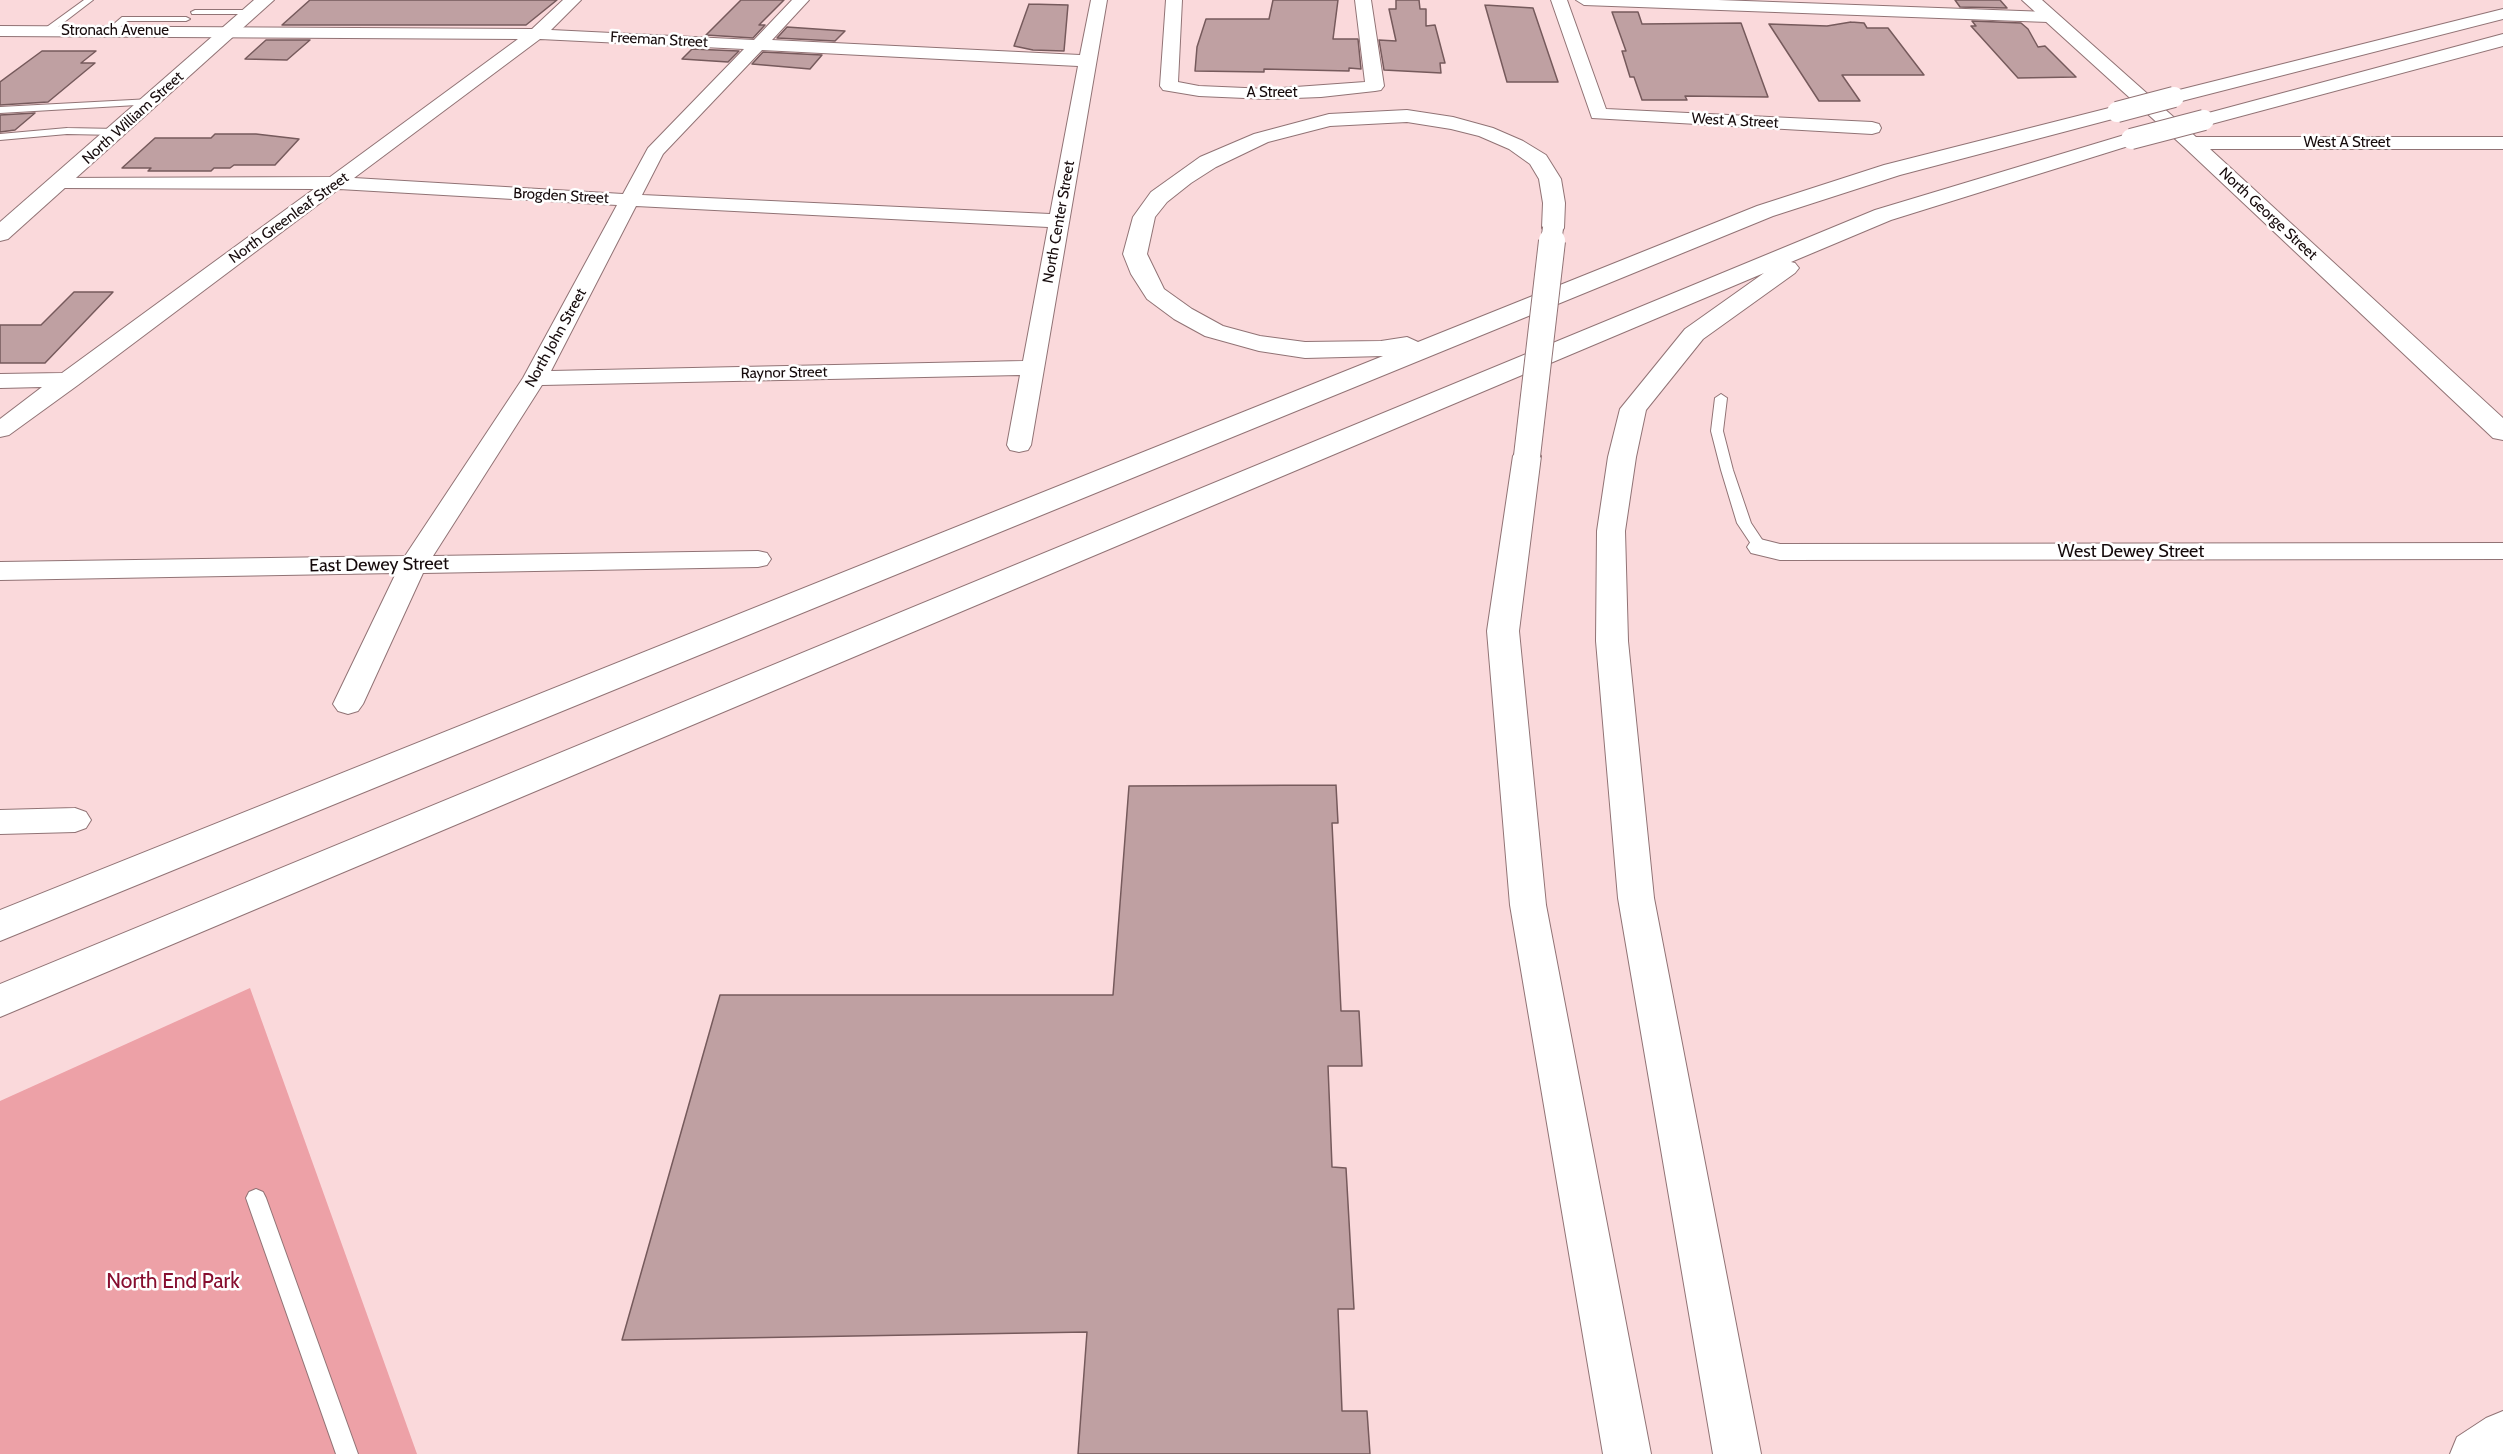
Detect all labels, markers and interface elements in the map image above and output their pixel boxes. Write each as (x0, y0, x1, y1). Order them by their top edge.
street label: Stronach Avenue (61, 22, 169, 40)
street label: Freeman Street (610, 28, 708, 52)
street label: North William Street (79, 68, 187, 168)
street label: A Street (1246, 84, 1298, 102)
street label: West A Street (1691, 110, 1779, 132)
street label: West A Street (2303, 134, 2391, 152)
street label: North Center Street (1039, 159, 1079, 285)
street label: North George Street (2215, 164, 2321, 264)
street label: North Greenleaf Street (226, 169, 352, 267)
street label: Brogden Street (513, 185, 609, 207)
street label: North John Street (521, 285, 591, 391)
street label: Raynor Street (740, 363, 828, 383)
street label: West Dewey Street (2058, 541, 2204, 563)
street label: East Dewey Street (309, 553, 449, 577)
park label: North End Park (106, 1269, 240, 1295)

